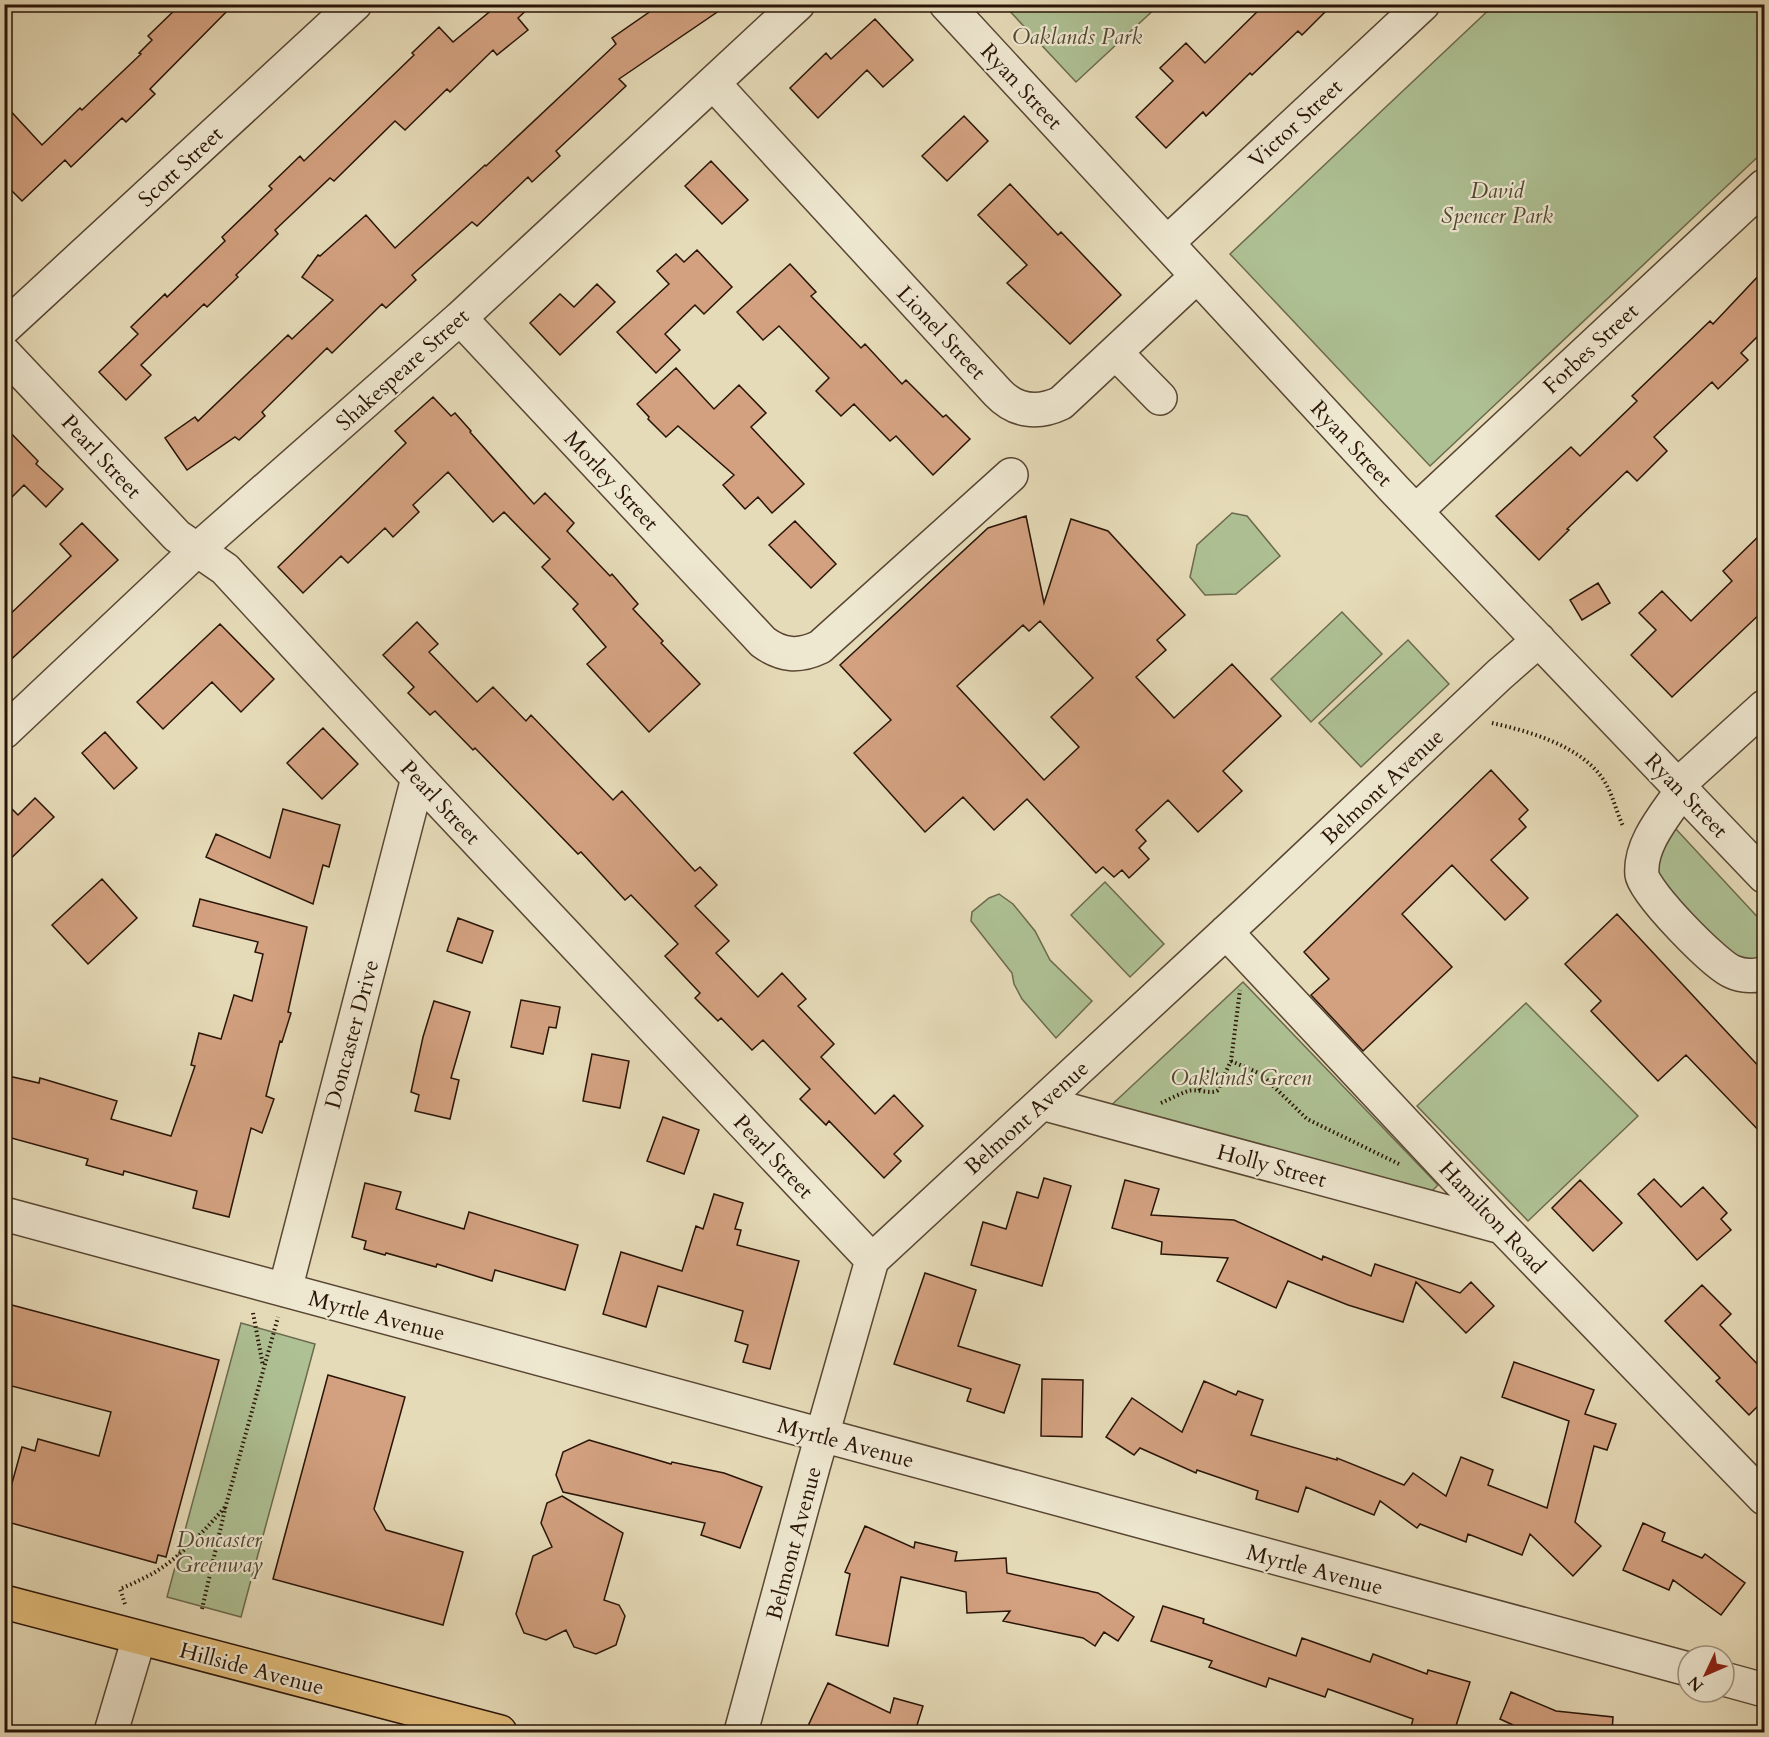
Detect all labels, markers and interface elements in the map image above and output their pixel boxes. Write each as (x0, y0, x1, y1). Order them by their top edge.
park label: Oaklands Park (1012, 22, 1142, 52)
street label: Ryan Street (974, 37, 1069, 136)
street label: Victor Street (1242, 72, 1349, 175)
street label: Scott Street (132, 120, 230, 214)
park label: David Spencer Park (1441, 176, 1553, 231)
street label: Lionel Street (890, 279, 993, 386)
street label: Forbes Street (1536, 297, 1645, 401)
street label: Shakespeare Street (330, 302, 476, 438)
street label: Ryan Street (1304, 394, 1399, 493)
street label: Pearl Street (55, 408, 148, 505)
street label: Morley Street (557, 424, 665, 537)
street label: Belmont Avenue (1315, 722, 1451, 851)
street label: Ryan Street (1638, 747, 1735, 845)
street label: Pearl Street (394, 754, 487, 851)
street label: Doncaster Drive (318, 956, 386, 1112)
street label: Belmont Avenue (958, 1054, 1095, 1182)
park label: Oaklands Green (1171, 1063, 1312, 1093)
street label: Pearl Street (727, 1108, 820, 1205)
street label: Holly Street (1214, 1137, 1330, 1195)
street label: Hamilton Road (1432, 1155, 1552, 1281)
street label: Myrtle Avenue (305, 1283, 448, 1349)
street label: Myrtle Avenue (774, 1410, 917, 1476)
street label: Belmont Avenue (759, 1463, 829, 1623)
park label: Doncaster Greenway (175, 1525, 263, 1580)
street label: Myrtle Avenue (1243, 1537, 1386, 1603)
street label: Hillside Avenue (176, 1635, 327, 1703)
north arrow (1676, 1644, 1736, 1704)
text: N (1683, 1671, 1709, 1696)

